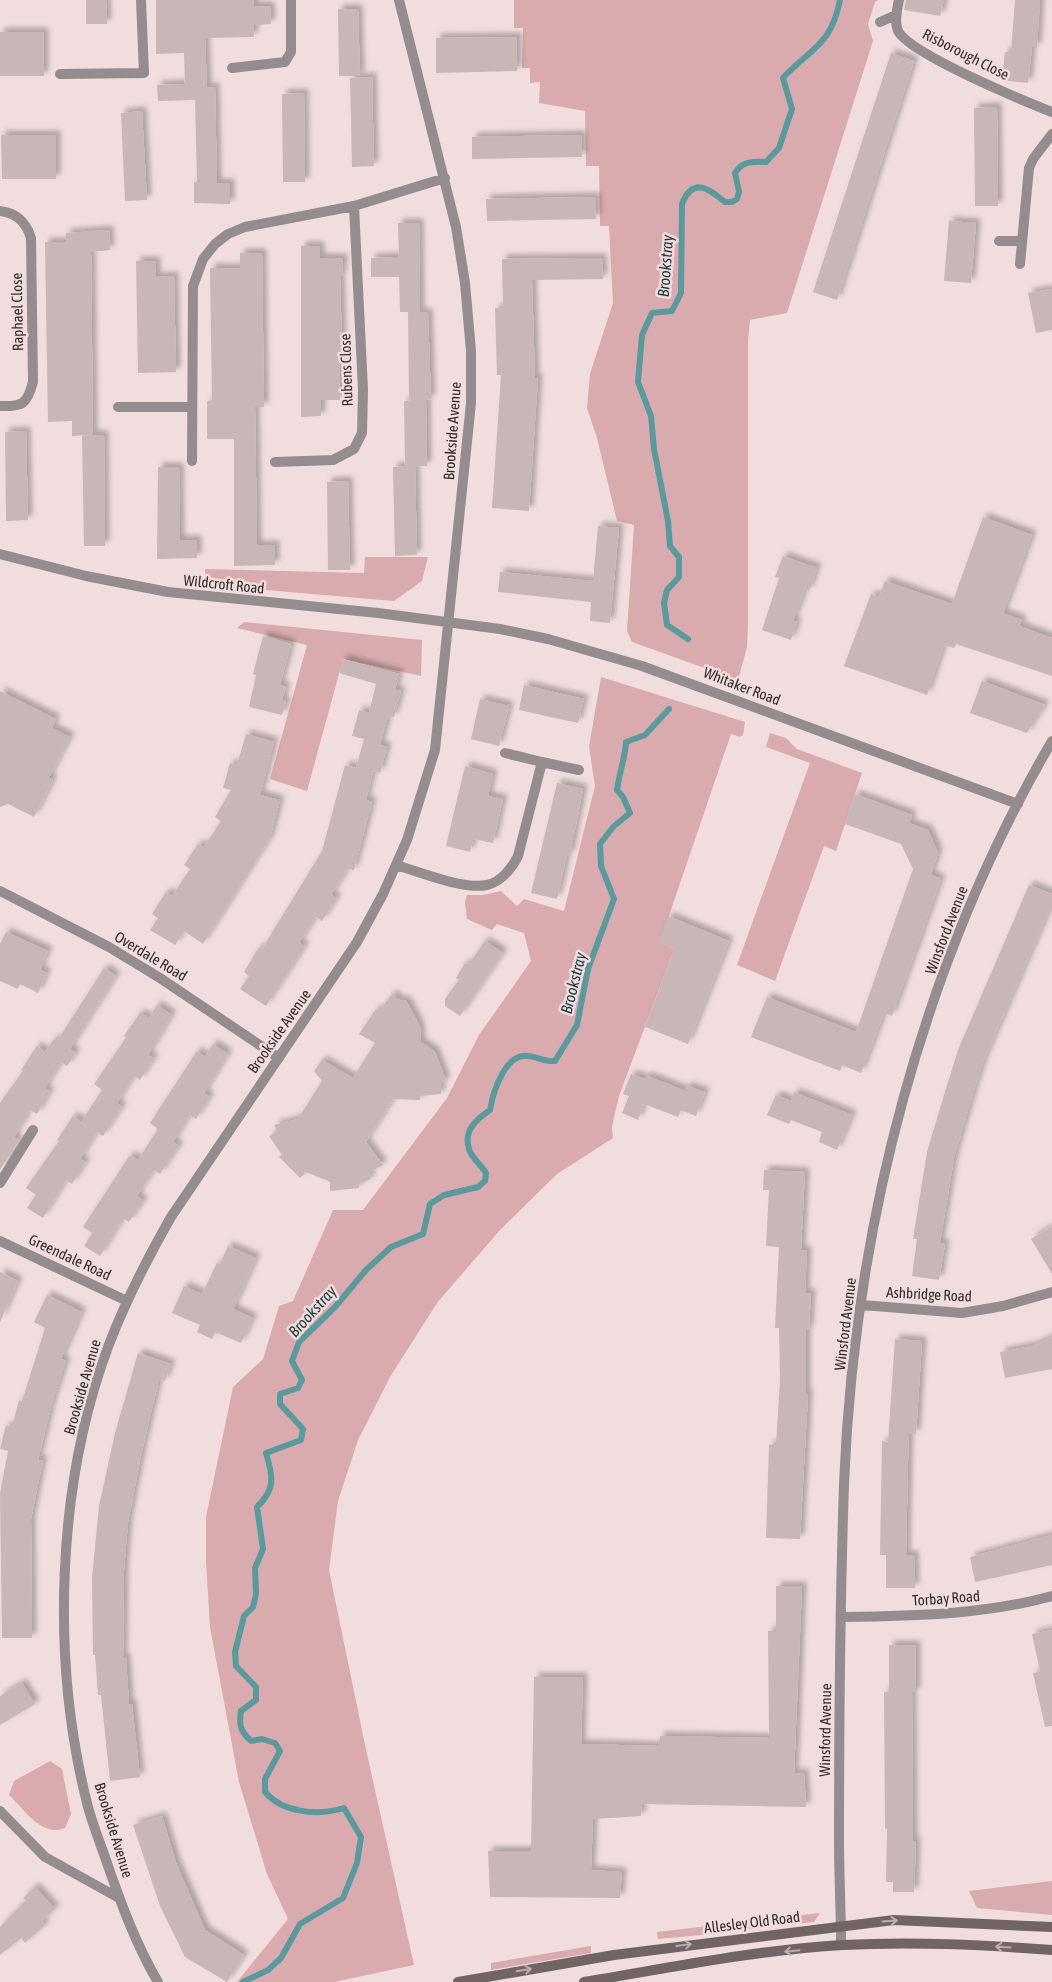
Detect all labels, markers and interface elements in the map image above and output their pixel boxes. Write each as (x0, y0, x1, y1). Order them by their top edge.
street label: Risborough Close (920, 25, 1012, 83)
water label: Brookstray (654, 234, 677, 298)
street label: Raphael Close (8, 272, 26, 351)
street label: Rubens Close (336, 333, 356, 407)
street label: Brookside Avenue (440, 381, 464, 481)
street label: Wildcroft Road (183, 571, 265, 597)
street label: Whitaker Road (701, 664, 783, 708)
street label: Winsford Avenue (921, 883, 971, 977)
street label: Overdale Road (112, 928, 190, 984)
water label: Brookstray (557, 950, 590, 1016)
street label: Brookside Avenue (244, 986, 314, 1076)
street label: Greendale Road (26, 1231, 114, 1283)
street label: Winsford Avenue (831, 1277, 859, 1371)
water label: Brookstray (284, 1281, 341, 1341)
street label: Ashbridge Road (886, 1283, 972, 1305)
street label: Brookside Avenue (60, 1337, 104, 1437)
street label: Torbay Road (911, 1587, 981, 1609)
street label: Winsford Avenue (816, 1683, 834, 1777)
street label: Brookside Avenue (91, 1780, 137, 1880)
street label: Allesley Old Road (703, 1908, 801, 1936)
one-way arrow (881, 1916, 897, 1926)
one-way arrow (676, 1940, 692, 1950)
one-way arrow (996, 1942, 1012, 1951)
one-way arrow (785, 1946, 801, 1956)
one-way arrow (515, 1965, 531, 1975)

